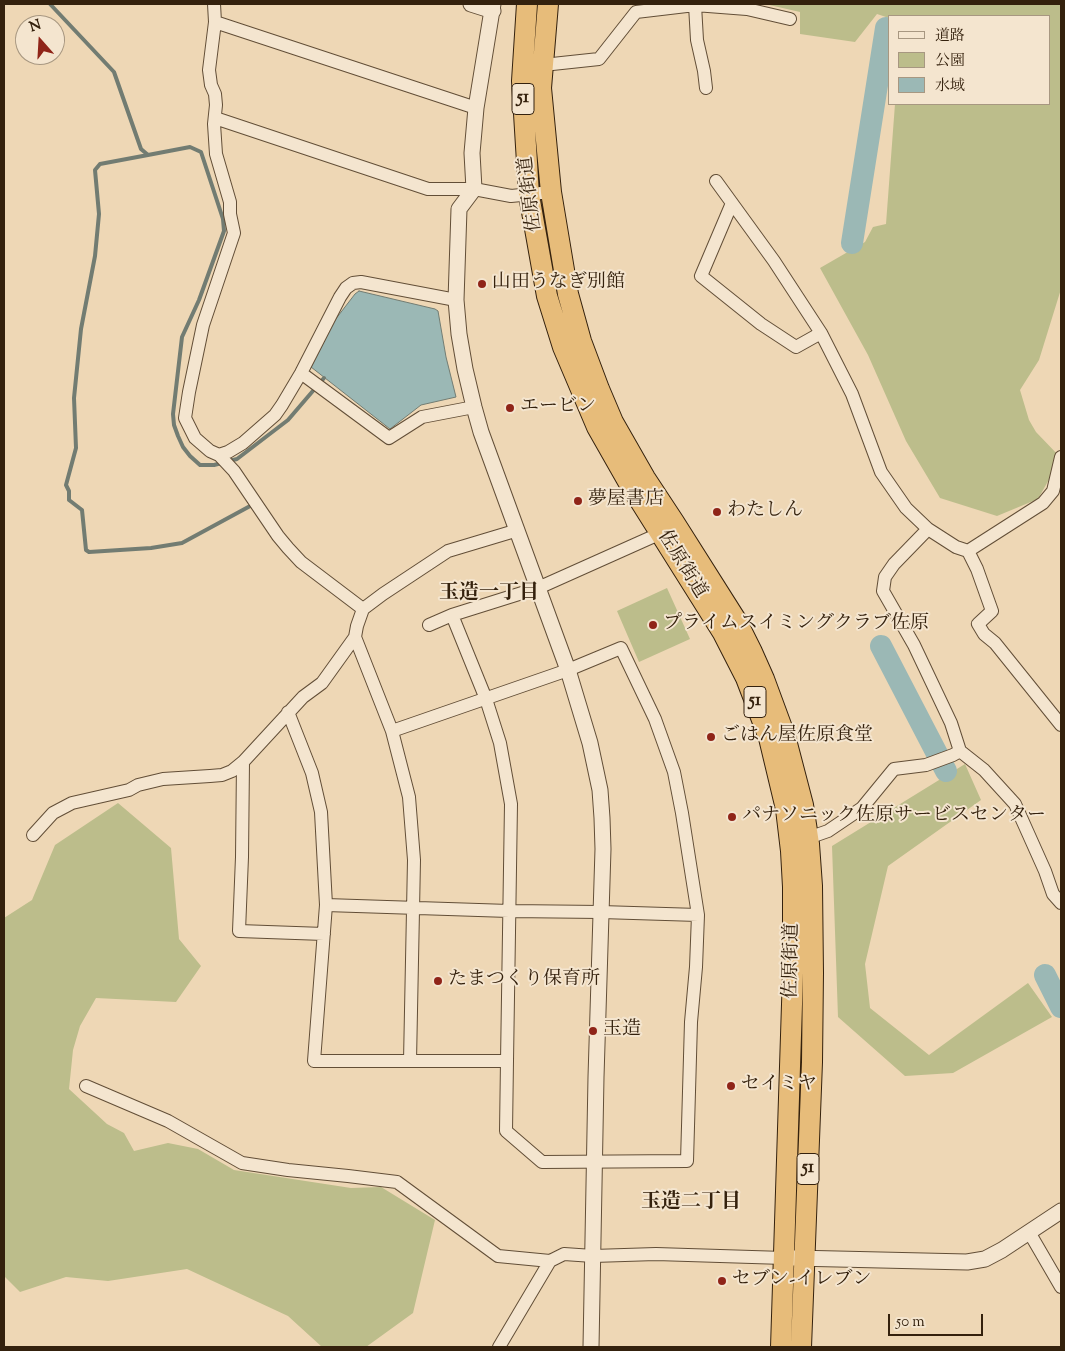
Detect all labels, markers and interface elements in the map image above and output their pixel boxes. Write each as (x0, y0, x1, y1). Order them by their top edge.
north arrow (15, 15, 65, 65)
text: N (27, 15, 44, 38)
legend (888, 15, 1050, 105)
text: 道路 (935, 26, 965, 47)
text: 公園 (935, 51, 965, 72)
text: 水域 (935, 76, 965, 97)
road number: 51 (512, 84, 534, 115)
street label: 佐原街道 (516, 155, 548, 233)
place label: 山田うなぎ別館 (492, 273, 625, 295)
marker: 山田うなぎ別館 (476, 278, 488, 290)
place label: エービン (520, 397, 596, 419)
marker: エービン (504, 402, 516, 414)
place label: 夢屋書店 (588, 490, 664, 512)
marker: 夢屋書店 (572, 495, 584, 507)
place label: わたしん (727, 501, 803, 523)
marker: わたしん (711, 506, 723, 518)
street label: 佐原街道 (651, 527, 711, 603)
district label: 玉造一丁目 (439, 583, 539, 607)
place label: プライムスイミングクラブ佐原 (663, 614, 929, 636)
marker: プライムスイミングクラブ佐原 (647, 619, 659, 631)
road number: 51 (744, 686, 766, 718)
place label: ごはん屋佐原食堂 (721, 726, 873, 748)
marker: ごはん屋佐原食堂 (705, 731, 717, 743)
place label: パナソニック佐原サービスセンター (742, 806, 1046, 828)
marker: パナソニック佐原サービスセンター (726, 811, 738, 823)
street label: 佐原街道 (781, 923, 805, 999)
place label: たまつくり保育所 (448, 970, 600, 992)
marker: たまつくり保育所 (432, 975, 444, 987)
place label: 玉造 (603, 1020, 641, 1042)
marker: 玉造 (587, 1025, 599, 1037)
place label: セイミヤ (741, 1075, 817, 1097)
marker: セイミヤ (725, 1080, 737, 1092)
road number: 51 (797, 1154, 819, 1184)
district label: 玉造二丁目 (641, 1192, 741, 1216)
place label: セブン-イレブン (732, 1270, 871, 1292)
marker: セブン-イレブン (716, 1275, 728, 1287)
scale bar (890, 1304, 985, 1336)
text: 50 m (896, 1312, 925, 1333)

